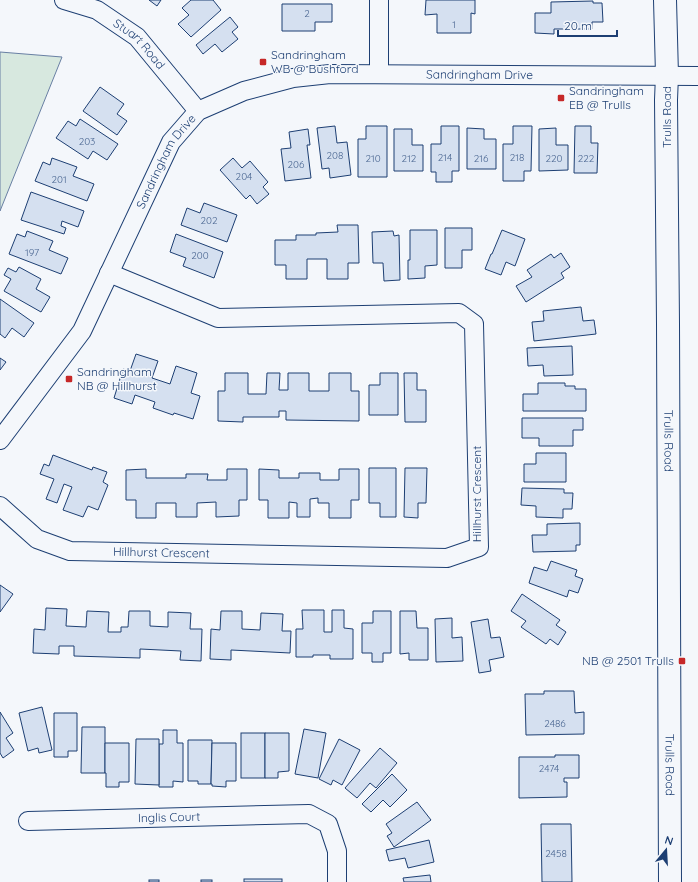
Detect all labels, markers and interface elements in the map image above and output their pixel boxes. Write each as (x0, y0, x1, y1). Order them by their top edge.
house number: 2 (304, 7, 310, 20)
scale bar (558, 12, 617, 38)
street label: Stuart Road (111, 15, 168, 72)
house number: 1 (452, 18, 456, 31)
text: 20 m (564, 18, 592, 33)
place label: Sandringham WB @ Bushford (271, 47, 358, 76)
marker: Sandringham WB @ Bushford (258, 57, 268, 67)
street label: Sandringham Drive (426, 67, 533, 82)
place label: Sandringham EB @ Trulls (569, 83, 644, 112)
street label: Trulls Road (659, 86, 674, 148)
marker: Sandringham EB @ Trulls (556, 93, 566, 103)
street label: Sandringham Drive (133, 111, 199, 211)
house number: 203 (79, 135, 95, 148)
house number: 208 (327, 149, 343, 162)
house number: 214 (438, 151, 452, 164)
house number: 218 (510, 151, 524, 164)
house number: 210 (365, 152, 381, 165)
house number: 212 (402, 152, 417, 165)
house number: 216 (474, 152, 489, 165)
house number: 220 (545, 152, 563, 165)
house number: 222 (578, 152, 595, 165)
house number: 206 (288, 158, 305, 171)
house number: 204 (236, 170, 252, 183)
house number: 201 (51, 173, 67, 186)
house number: 202 (200, 214, 218, 227)
house number: 197 (25, 246, 39, 259)
house number: 200 (191, 249, 209, 262)
place label: Sandringham NB @ Hillhurst (77, 364, 156, 393)
marker: Sandringham NB @ Hillhurst (64, 374, 74, 384)
street label: Trulls Road (661, 410, 677, 472)
street label: Hillhurst Crescent (469, 446, 484, 542)
street label: Hillhurst Crescent (113, 544, 210, 561)
place label: NB @ 2501 Trulls (582, 653, 674, 668)
marker: NB @ 2501 Trulls (677, 656, 687, 666)
house number: 2486 (544, 717, 566, 730)
street label: Trulls Road (662, 734, 678, 796)
house number: 2474 (539, 762, 559, 775)
street label: Inglis Court (138, 809, 200, 825)
north arrow (646, 830, 686, 870)
text: N (663, 833, 675, 848)
house number: 2458 (545, 847, 567, 860)

